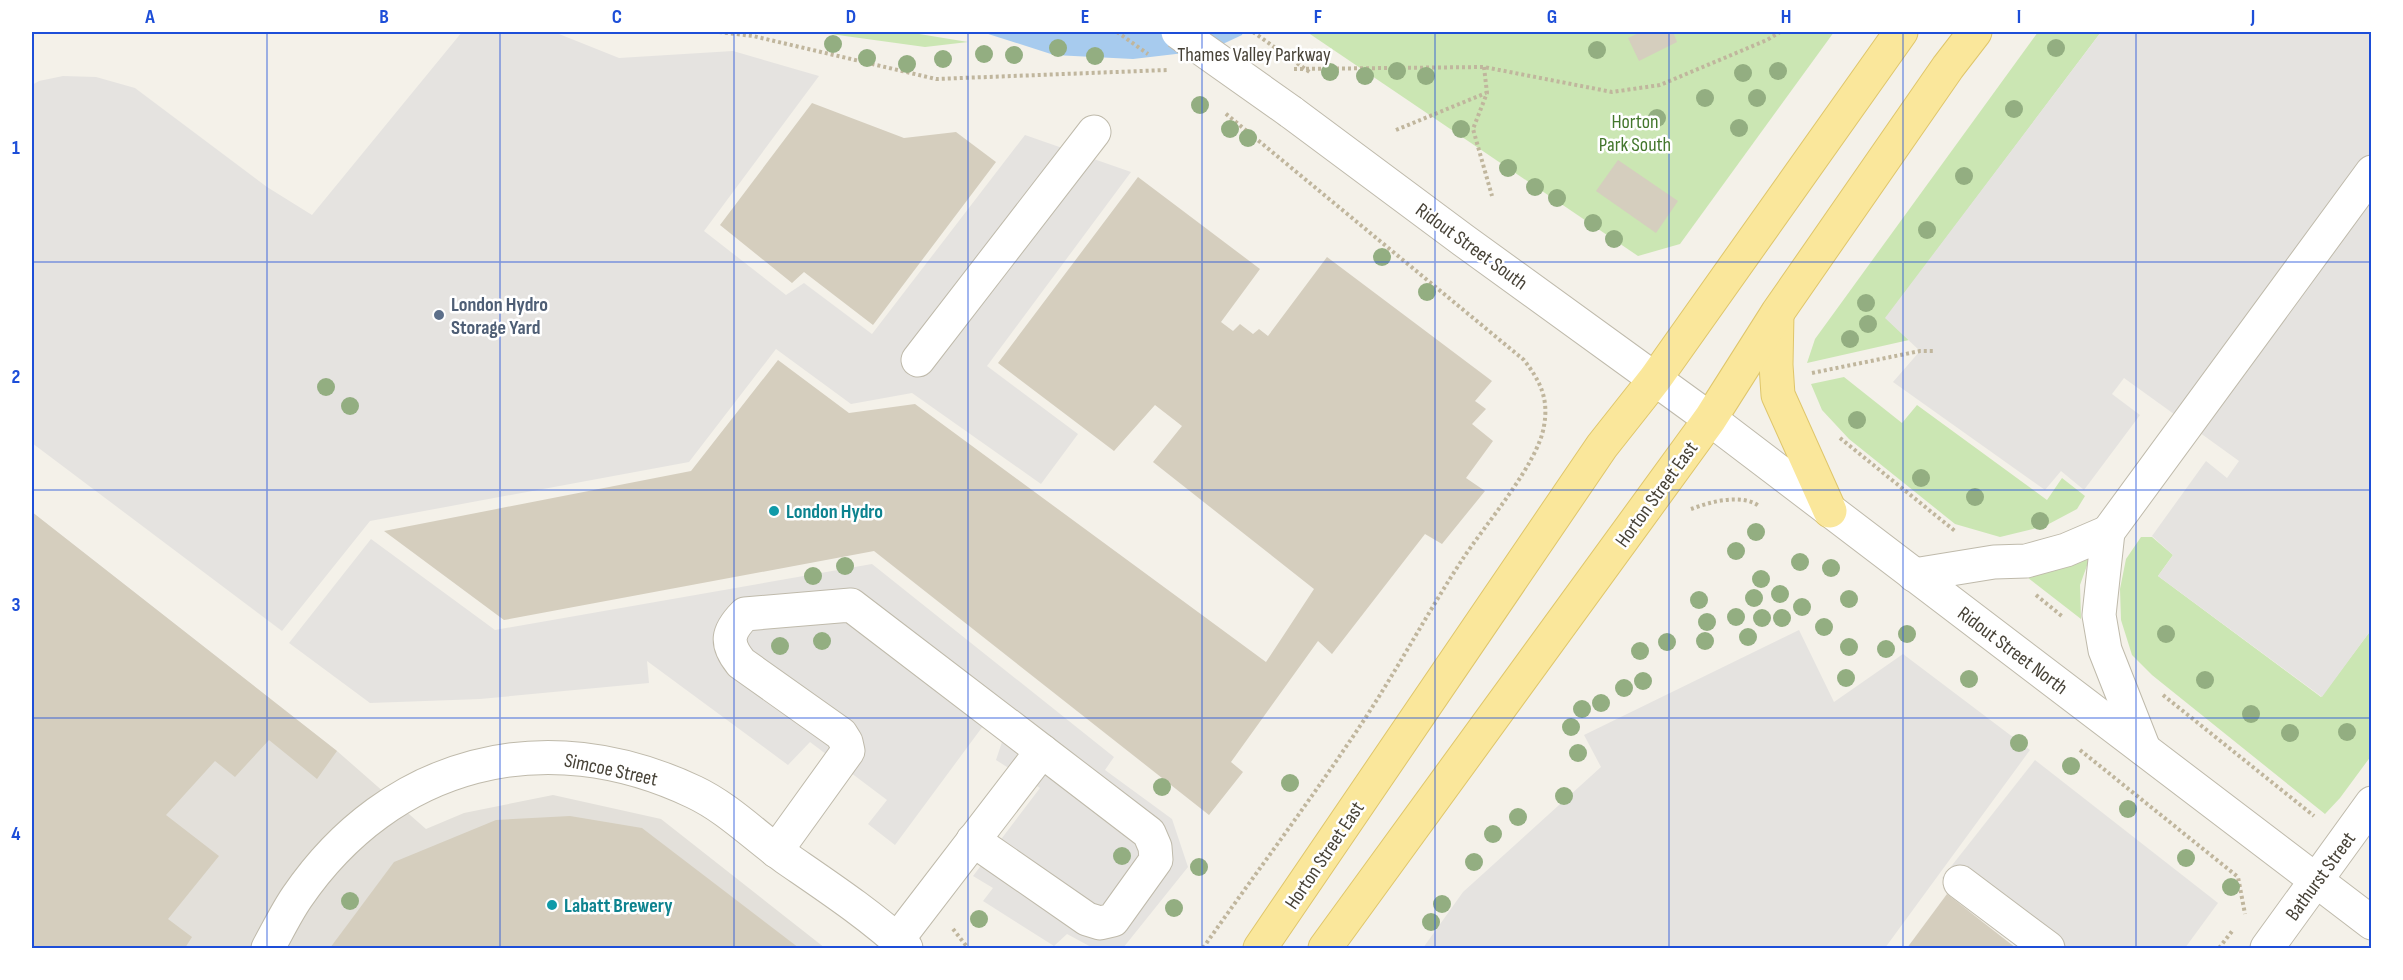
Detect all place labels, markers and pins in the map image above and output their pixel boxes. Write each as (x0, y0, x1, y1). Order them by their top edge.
place label: London Hydro Storage Yard (451, 293, 548, 340)
marker: London Hydro Storage Yard (432, 308, 446, 322)
place label: London Hydro (786, 500, 883, 524)
marker: London Hydro (767, 504, 781, 518)
place label: Labatt Brewery (564, 894, 673, 918)
marker: Labatt Brewery (545, 898, 559, 912)

